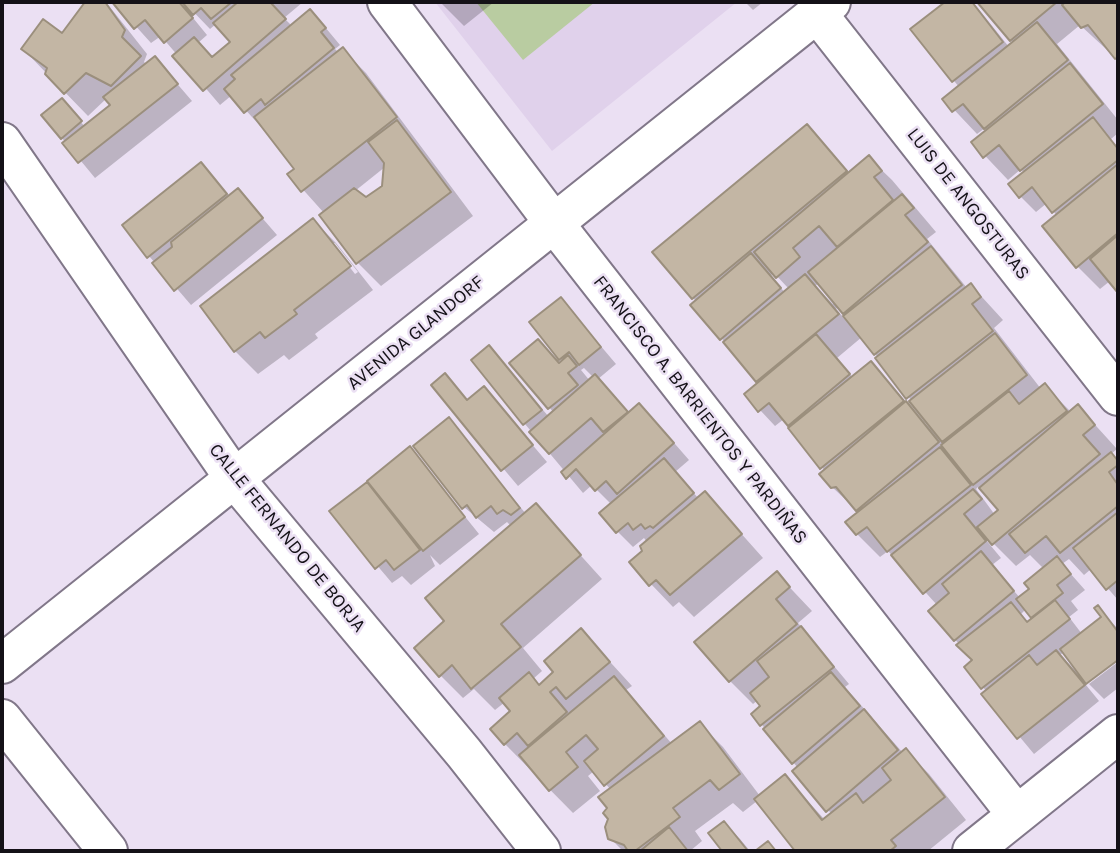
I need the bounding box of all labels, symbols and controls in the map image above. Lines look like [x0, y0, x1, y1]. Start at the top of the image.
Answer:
street label: LUIS DE ANGOSTURAS [902, 124, 1034, 284]
street label: AVENIDA GLANDORF [343, 271, 489, 395]
street label: FRANCISCO A. BARRIENTOS Y PARDIÑAS [588, 271, 812, 549]
street label: CALLE FERNANDO DE BORJA [204, 439, 370, 637]

